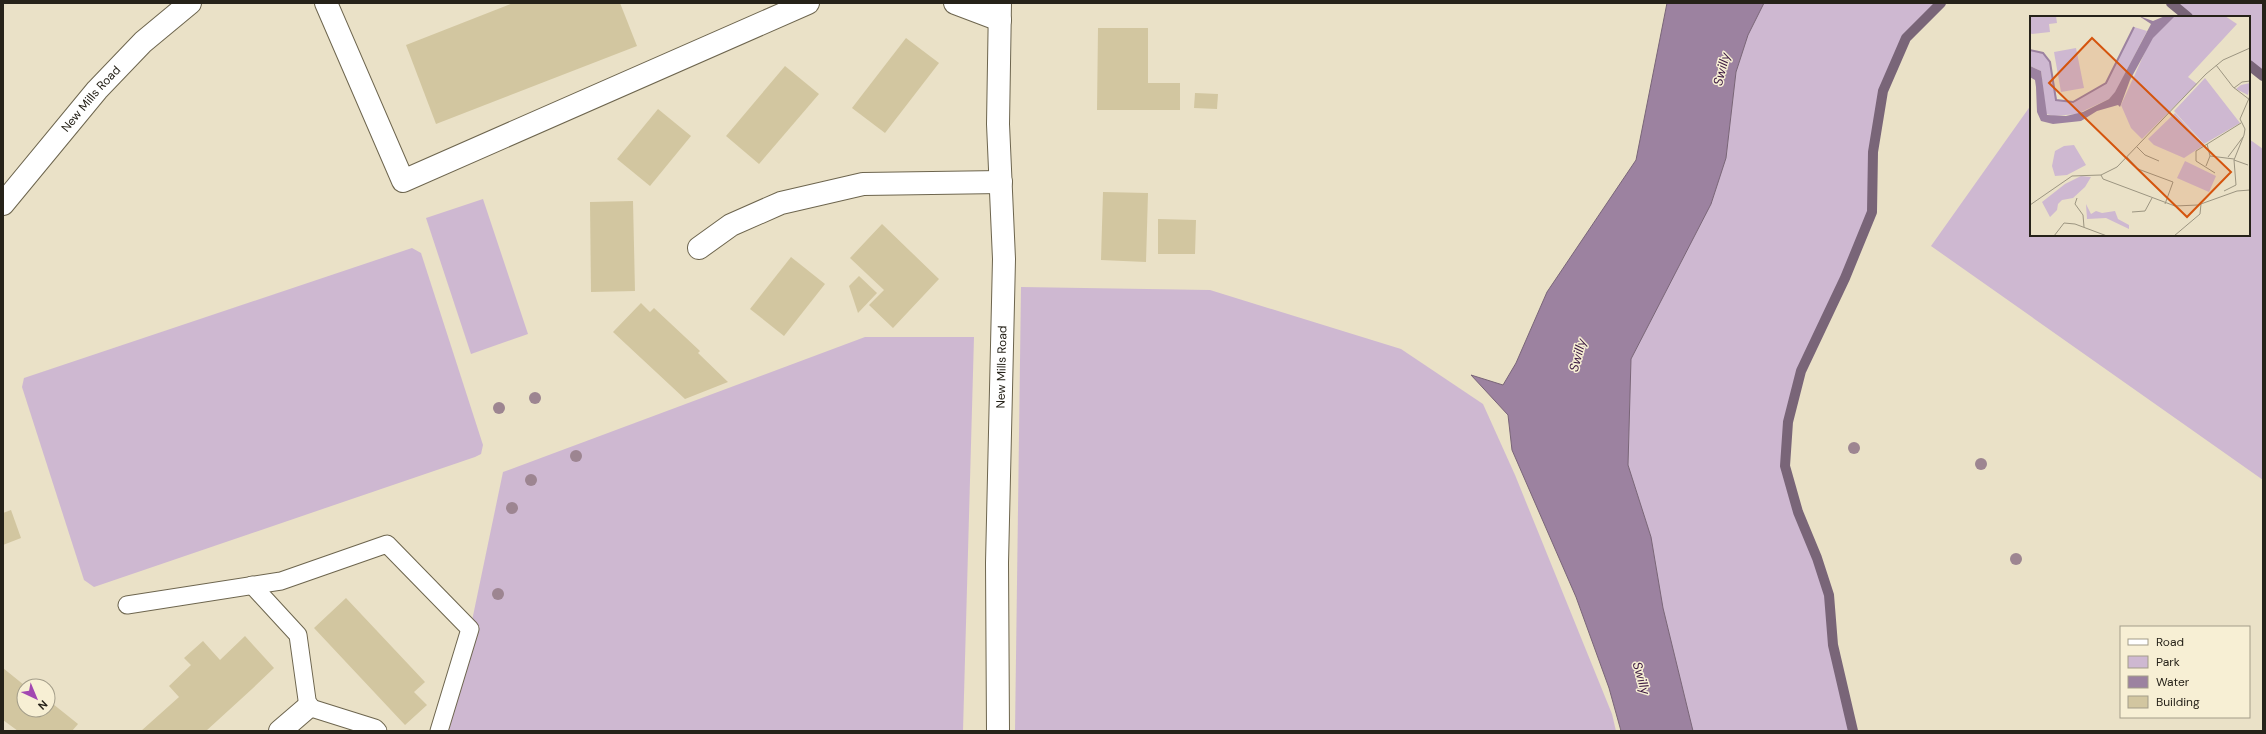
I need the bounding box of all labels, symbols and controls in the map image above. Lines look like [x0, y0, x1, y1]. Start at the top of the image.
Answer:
inset map [2030, 16, 2250, 236]
water label: Swilly [1709, 50, 1734, 88]
street label: New Mills Road [58, 62, 124, 135]
street label: New Mills Road [993, 325, 1010, 409]
water label: Swilly [1565, 336, 1590, 374]
legend [2120, 626, 2250, 718]
text: Road [2156, 634, 2184, 650]
text: Park [2156, 654, 2180, 670]
water label: Swilly [1629, 660, 1655, 697]
text: Water [2156, 674, 2190, 690]
north arrow [16, 678, 56, 718]
text: Building [2156, 694, 2200, 710]
text: N [35, 697, 51, 713]

